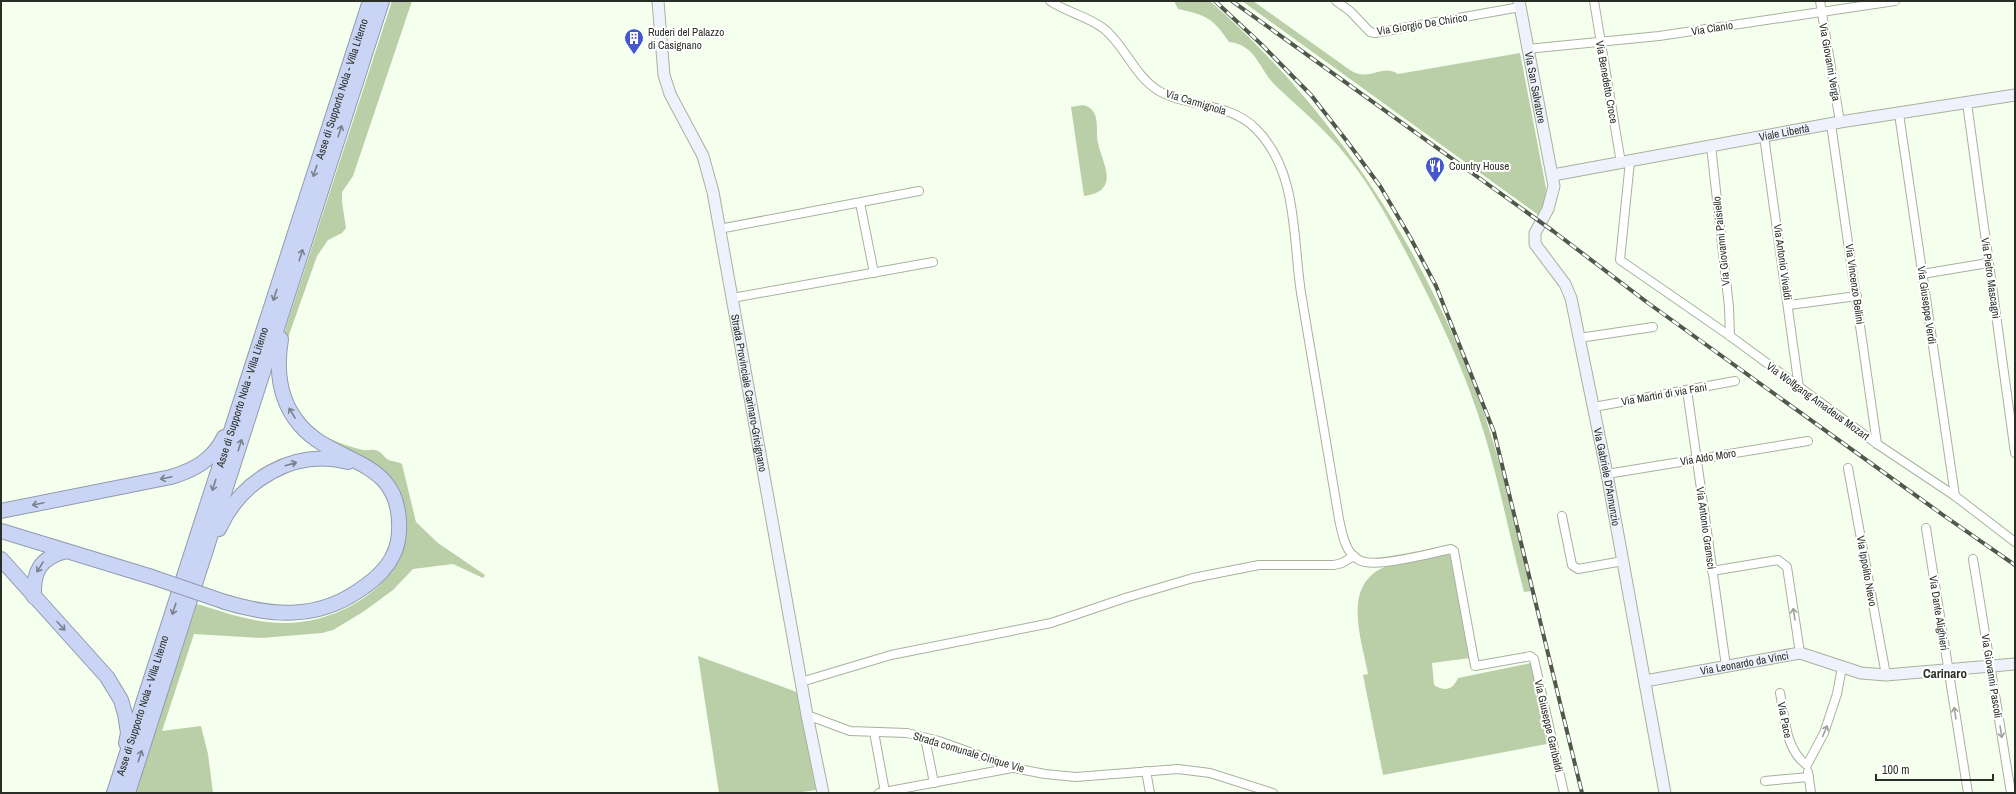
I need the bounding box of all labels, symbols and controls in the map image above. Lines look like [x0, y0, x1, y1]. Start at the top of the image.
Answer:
street label: Via Giorgio De Chirico [1376, 10, 1468, 38]
street label: Asse di Supporto Nola - Villa Literno [312, 17, 371, 162]
street label: Via Clanio [1690, 18, 1734, 38]
street label: Via Giovanni Verga [1816, 22, 1844, 102]
place label: Ruderi del Palazzo di Casignano [648, 25, 724, 52]
building icon: Ruderi del Palazzo di Casignano [623, 27, 645, 55]
street label: Via Benedetto Croce [1593, 40, 1621, 124]
street label: Via San Salvatore [1522, 50, 1549, 125]
street label: Via Carmignola [1164, 86, 1228, 118]
street label: Viale Libertà [1758, 121, 1811, 144]
one-way arrow [337, 126, 345, 138]
restaurant icon: Country House [1424, 155, 1446, 183]
place label: Country House [1449, 159, 1509, 173]
one-way arrow [311, 165, 318, 178]
street label: Via Giovanni Paisiello [1709, 196, 1733, 286]
street label: Via Antonio Vivaldi [1771, 223, 1795, 301]
street label: Via Pietro Mascagni [1978, 237, 2004, 319]
street label: Via Vincenzo Bellini [1842, 243, 1868, 325]
one-way arrow [298, 249, 305, 262]
street label: Via Giuseppe Verdi [1915, 265, 1939, 345]
one-way arrow [271, 288, 278, 301]
street label: Strada Provinciale Carinaro-Gricignano [728, 313, 770, 473]
street label: Asse di Supporto Nola - Villa Literno [212, 325, 271, 470]
street label: Via Wolfgang Amadeus Mozart [1764, 359, 1873, 443]
street label: Via Martiri di via Fani [1620, 380, 1708, 408]
one-way arrow [288, 407, 296, 419]
street label: Via Gabriele D'Annunzio [1591, 427, 1623, 527]
one-way arrow [236, 440, 244, 452]
street label: Via Aldo Moro [1679, 446, 1737, 468]
one-way arrow [285, 460, 298, 467]
one-way arrow [159, 474, 172, 482]
one-way arrow [210, 479, 217, 492]
street label: Via Antonio Gramsci [1693, 486, 1719, 570]
one-way arrow [32, 501, 45, 509]
street label: Via Ippolito Nievo [1854, 535, 1880, 607]
one-way arrow [36, 561, 44, 573]
street label: Via Dante Alighieri [1926, 575, 1952, 651]
one-way arrow [170, 602, 177, 615]
one-way arrow [1790, 608, 1798, 621]
one-way arrow [56, 621, 65, 632]
street label: Via Giovanni Pascoli [1978, 633, 2006, 719]
street label: Asse di Supporto Nola - Villa Literno [113, 634, 172, 778]
street label: Via Leonardo da Vinci [1699, 648, 1790, 678]
district label: Carinaro [1923, 665, 1967, 682]
street label: Via Giuseppe Garibaldi [1532, 678, 1566, 774]
street label: Via Pace [1775, 701, 1795, 739]
one-way arrow [1951, 707, 1959, 720]
one-way arrow [1821, 725, 1829, 737]
one-way arrow [1997, 725, 2005, 738]
street label: Strada comunale Cinque Vie [912, 728, 1026, 776]
one-way arrow [137, 750, 144, 763]
scale bar [1876, 756, 1993, 782]
text: 100 m [1882, 762, 1909, 778]

